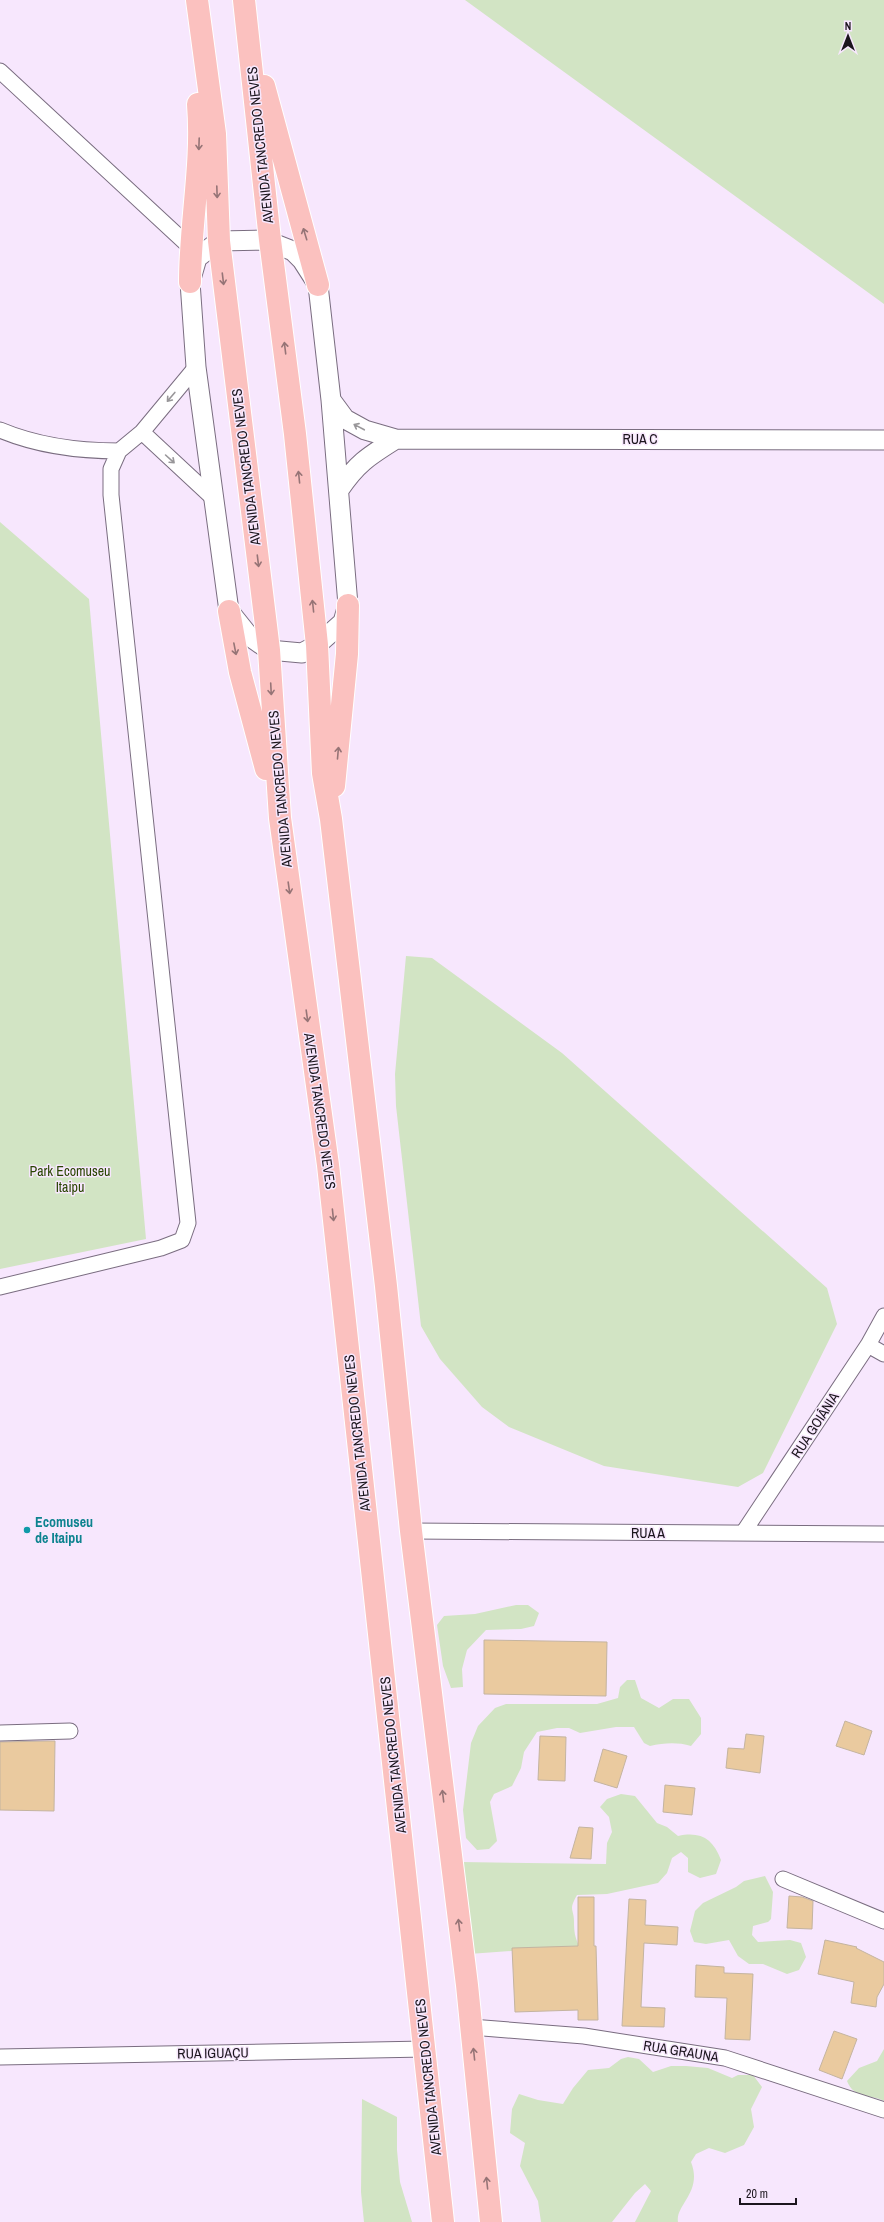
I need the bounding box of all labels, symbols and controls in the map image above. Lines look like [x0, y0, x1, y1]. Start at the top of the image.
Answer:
north arrow [828, 16, 868, 56]
text: N [845, 19, 851, 33]
street label: AVENIDA TANCREDO NEVES [243, 65, 277, 225]
one-way arrow [195, 137, 203, 150]
one-way arrow [213, 185, 221, 198]
one-way arrow [301, 228, 308, 241]
one-way arrow [220, 273, 227, 286]
one-way arrow [281, 342, 288, 355]
street label: AVENIDA TANCREDO NEVES [227, 387, 265, 547]
one-way arrow [166, 392, 175, 403]
one-way arrow [353, 422, 365, 430]
street label: RUA C [622, 430, 658, 448]
one-way arrow [165, 454, 175, 463]
one-way arrow [296, 471, 303, 484]
one-way arrow [254, 554, 262, 567]
one-way arrow [309, 600, 316, 613]
one-way arrow [232, 642, 240, 655]
one-way arrow [267, 682, 274, 695]
street label: AVENIDA TANCREDO NEVES [264, 709, 296, 869]
one-way arrow [334, 747, 341, 760]
one-way arrow [285, 881, 293, 894]
one-way arrow [303, 1009, 311, 1022]
street label: AVENIDA TANCREDO NEVES [300, 1031, 340, 1191]
park label: Park Ecomuseu Itaipu [29, 1162, 111, 1196]
one-way arrow [329, 1208, 337, 1221]
street label: AVENIDA TANCREDO NEVES [340, 1353, 374, 1513]
street label: RUA GOIÂNIA [787, 1389, 843, 1461]
place label: Ecomuseu de Itaipu [35, 1513, 93, 1547]
street label: RUA A [631, 1524, 665, 1542]
marker: Ecomuseu de Itaipu [22, 1525, 32, 1535]
street label: AVENIDA TANCREDO NEVES [376, 1675, 410, 1835]
one-way arrow [439, 1790, 447, 1803]
one-way arrow [455, 1919, 463, 1932]
street label: AVENIDA TANCREDO NEVES [411, 1997, 445, 2157]
street label: RUA GRAUNA [642, 2036, 720, 2066]
street label: RUA IGUAÇU [177, 2043, 249, 2063]
one-way arrow [470, 2048, 478, 2061]
one-way arrow [483, 2177, 490, 2190]
scale bar [740, 2180, 796, 2206]
text: 20 m [746, 2186, 768, 2202]

